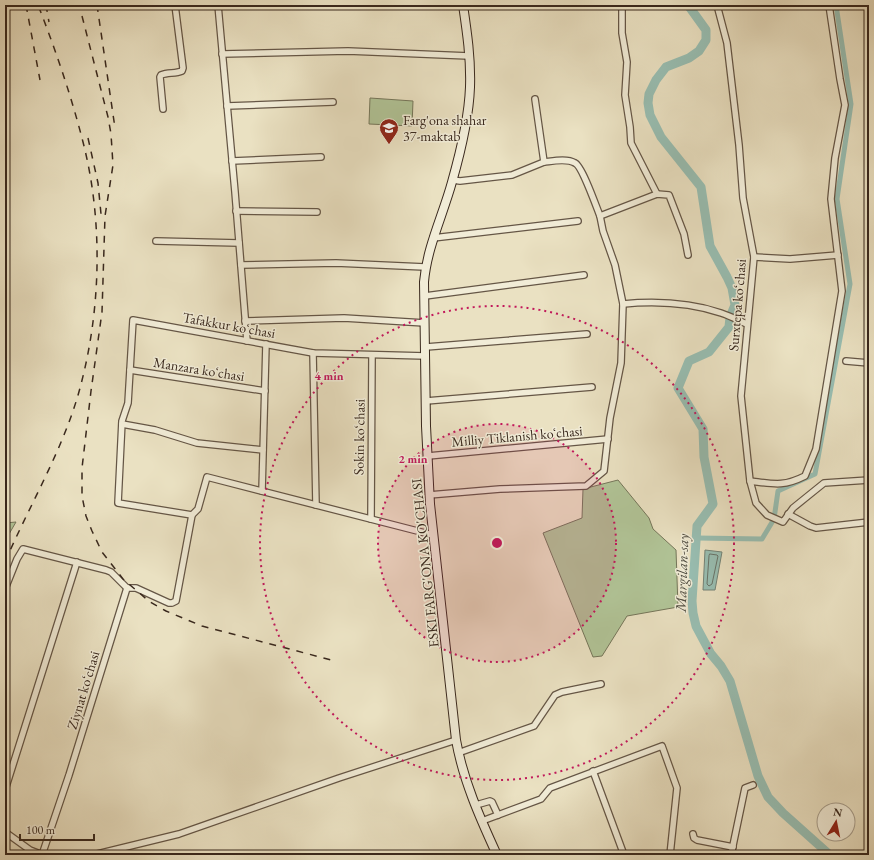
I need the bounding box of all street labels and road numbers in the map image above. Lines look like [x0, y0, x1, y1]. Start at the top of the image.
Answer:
street label: Surxtepa koʻchasi [724, 258, 750, 352]
street label: Tafakkur koʻchasi [181, 308, 277, 342]
street label: Manzara koʻchasi [152, 353, 246, 385]
street label: Sokin koʻchasi [349, 398, 369, 475]
street label: Milliy Tiklanish koʻchasi [451, 421, 584, 451]
street label: ESKI FARG'ONA KO'CHASI [407, 477, 443, 648]
street label: Ziynat koʻchasi [63, 648, 104, 731]

